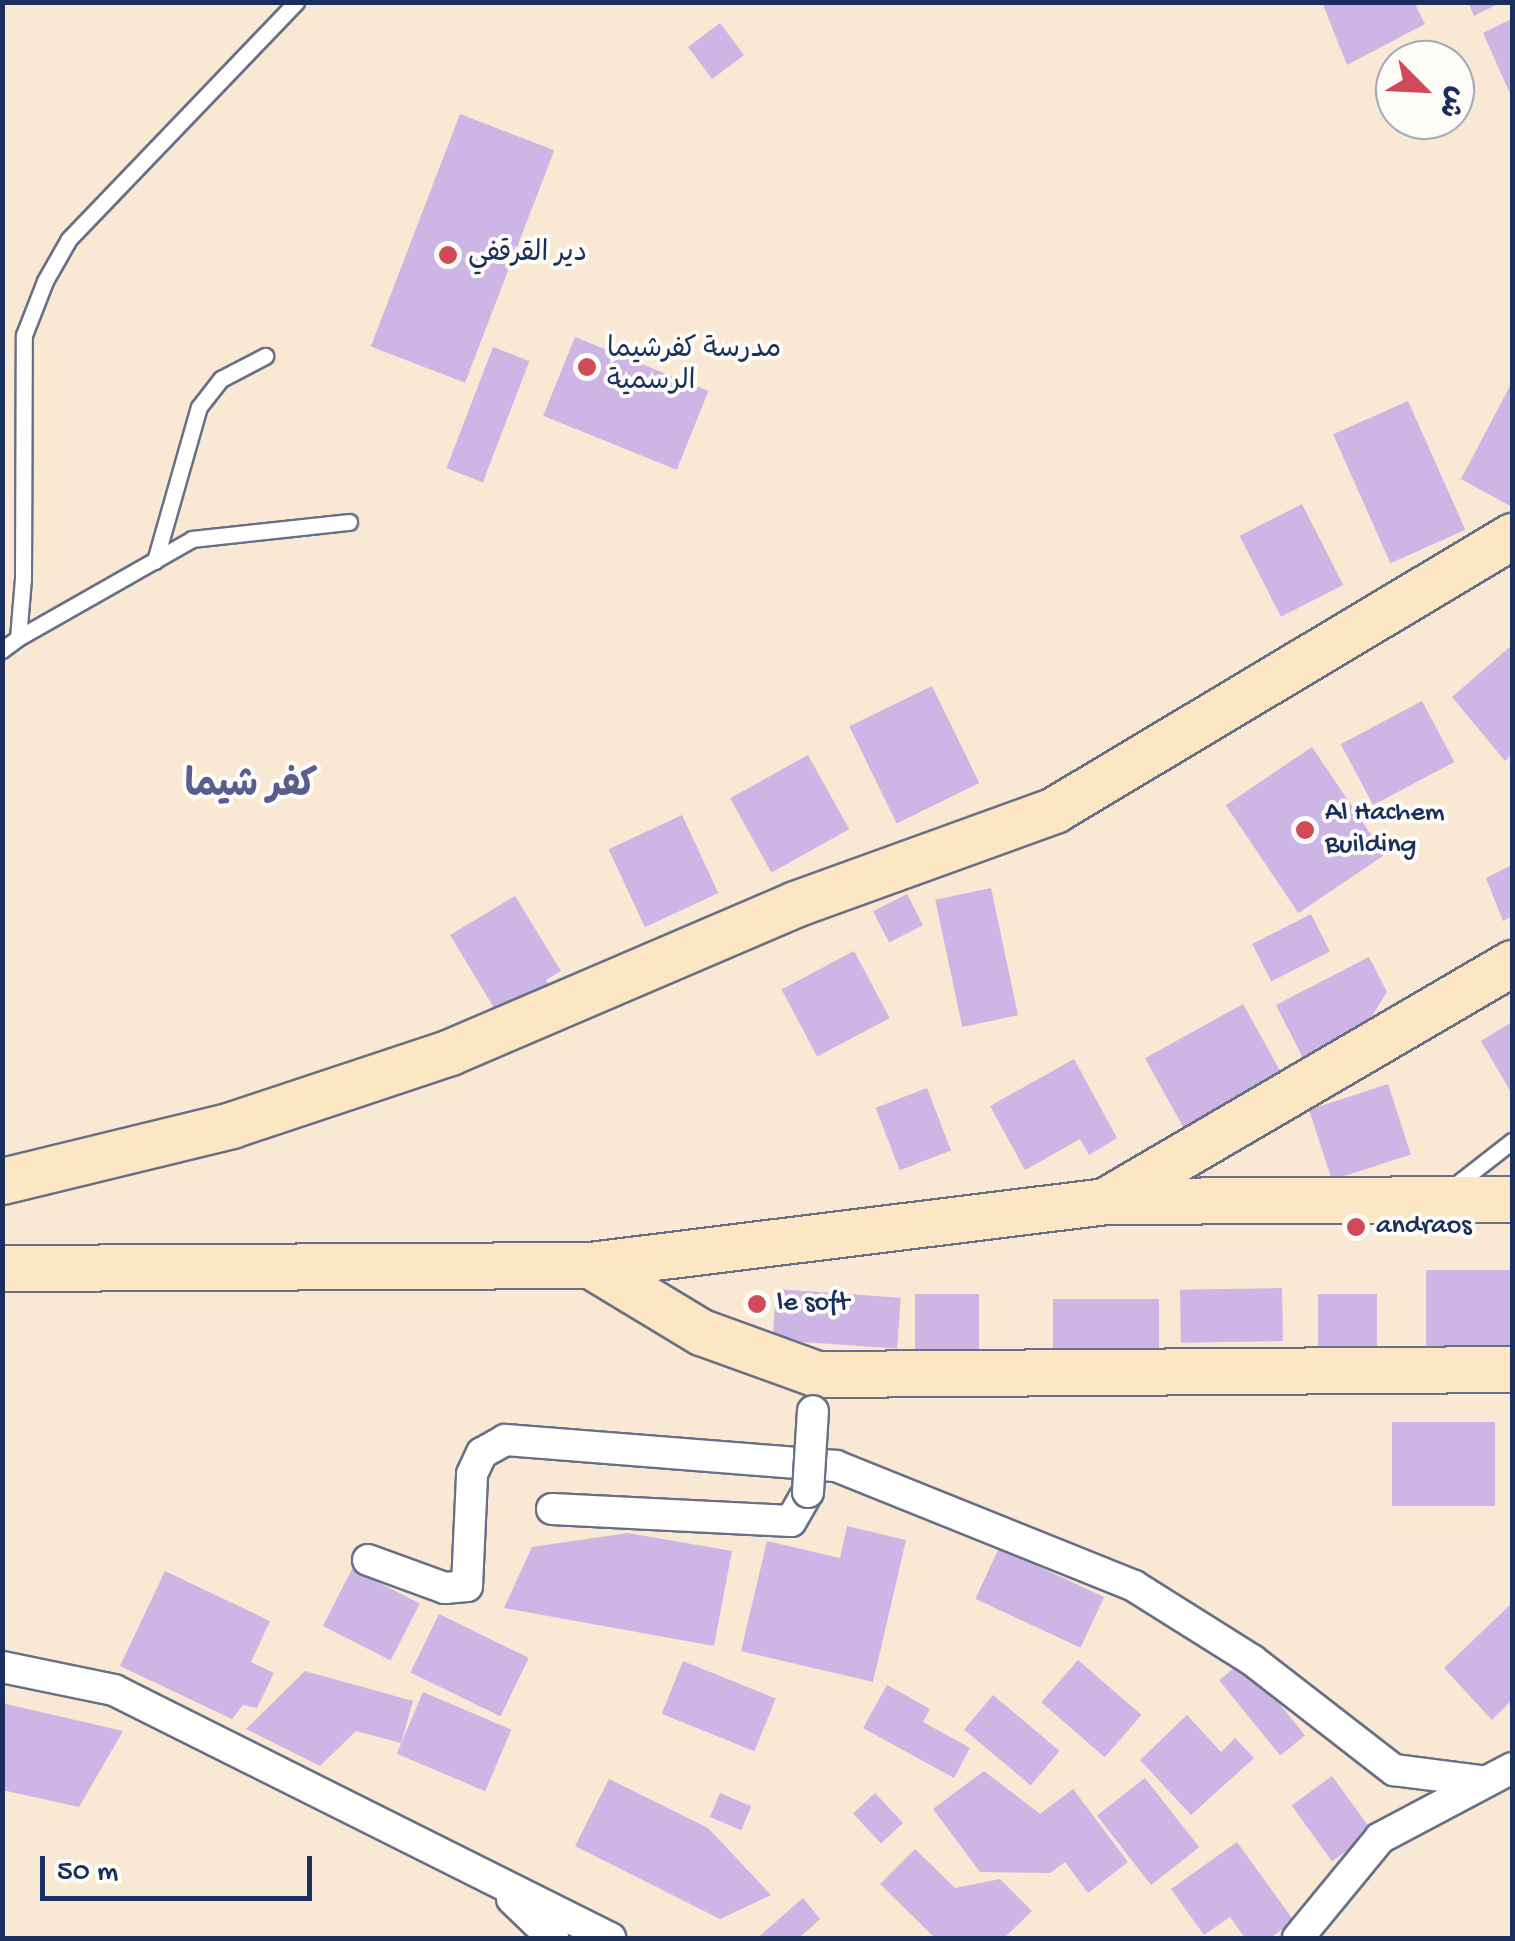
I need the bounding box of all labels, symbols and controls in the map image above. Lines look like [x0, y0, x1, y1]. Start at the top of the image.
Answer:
north arrow [1375, 40, 1475, 140]
text: ش [1430, 81, 1472, 122]
place label: دير القرقفي [468, 238, 587, 272]
marker: دير القرقفي [437, 244, 459, 266]
place label: مدرسة كفرشيما الرسمية [607, 334, 781, 400]
marker: مدرسة كفرشيما الرسمية [576, 356, 598, 378]
district label: كفر شيما [185, 766, 317, 812]
place label: Al Hachem Building [1325, 797, 1445, 863]
marker: Al Hachem Building [1294, 819, 1316, 841]
place label: andraos [1376, 1210, 1472, 1244]
marker: andraos [1345, 1216, 1367, 1238]
place label: le soft [777, 1287, 849, 1321]
marker: le soft [746, 1293, 768, 1315]
scale bar [45, 1836, 318, 1898]
text: 50 m [57, 1856, 118, 1891]

